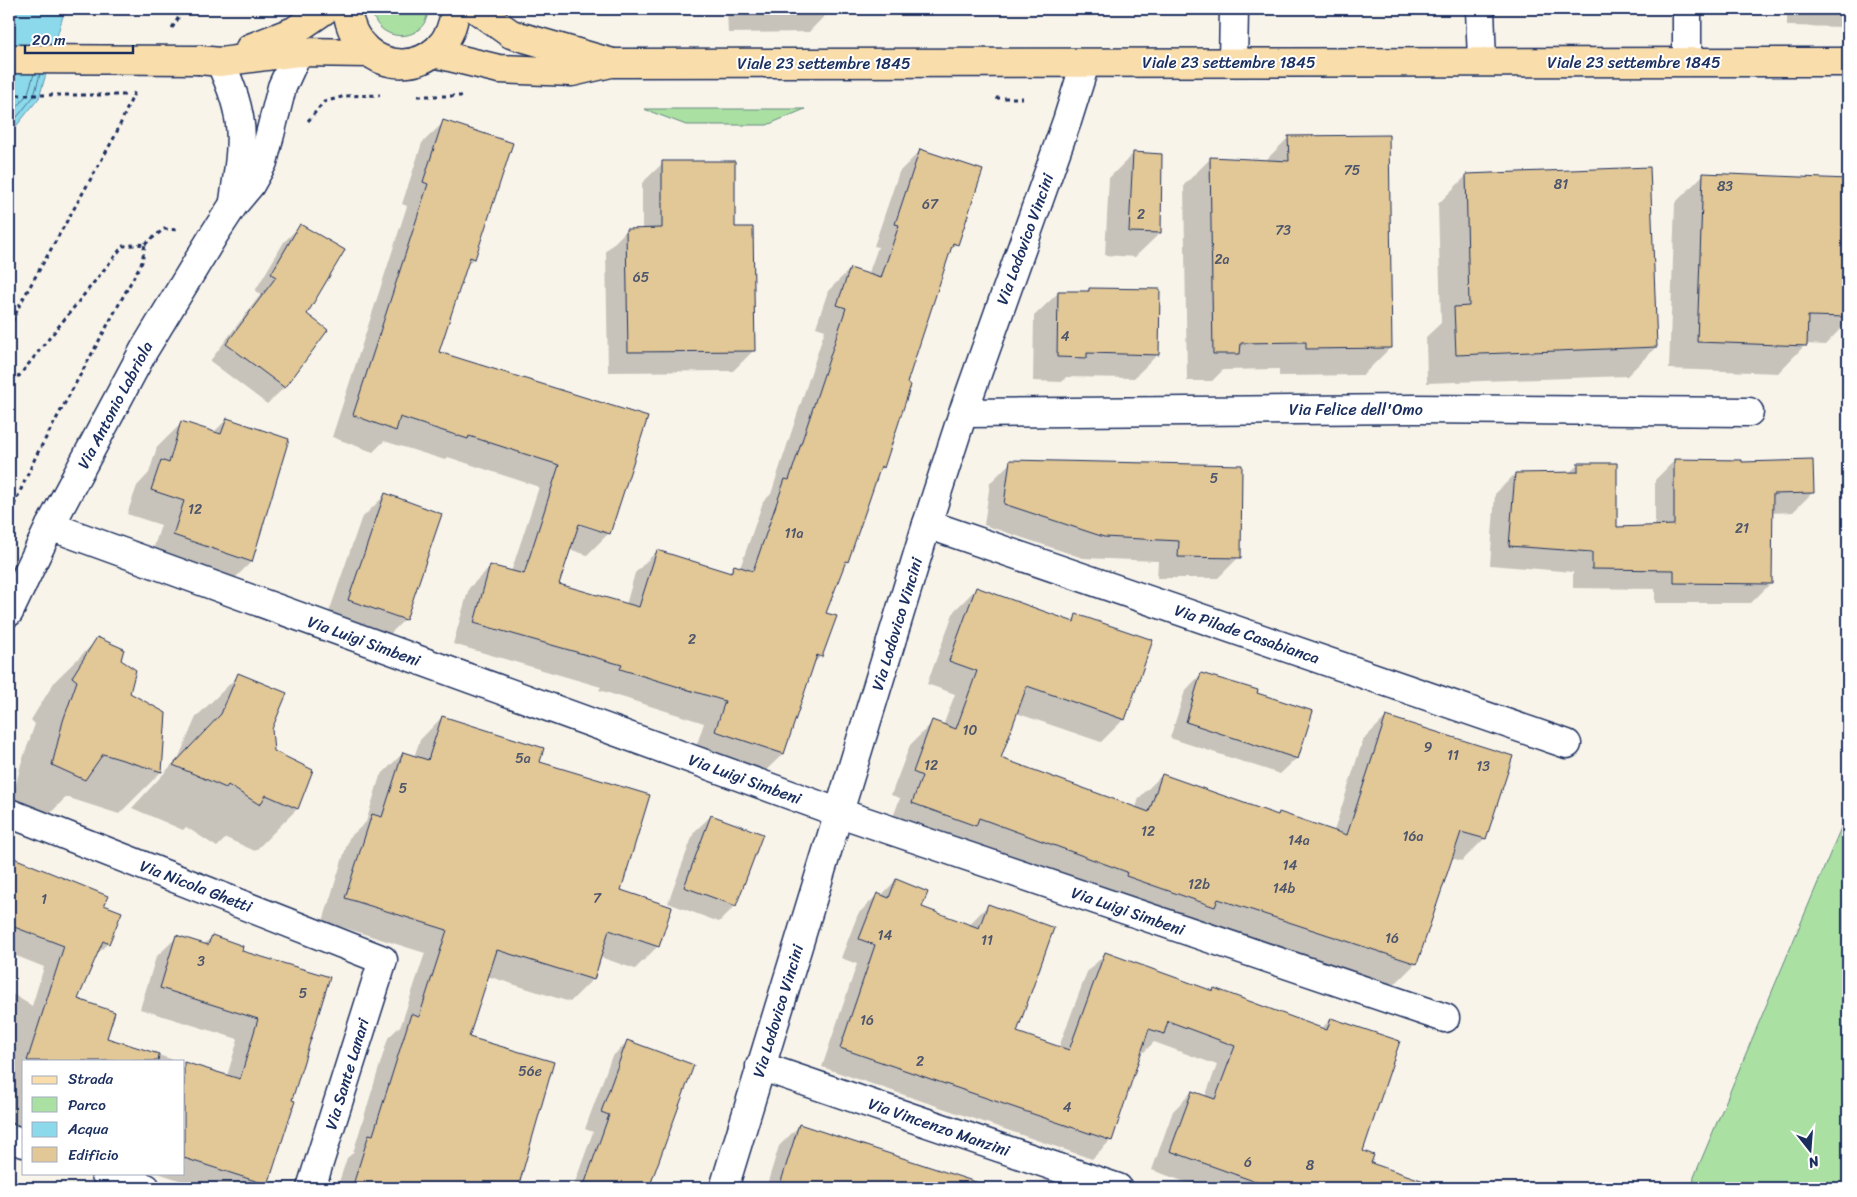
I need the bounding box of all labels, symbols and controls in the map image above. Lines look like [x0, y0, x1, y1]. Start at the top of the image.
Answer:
scale bar [25, 22, 132, 54]
text: 20 m [32, 27, 66, 53]
street label: Viale 23 settembre 1845 [1142, 48, 1316, 77]
street label: Viale 23 settembre 1845 [1547, 48, 1721, 77]
street label: Viale 23 settembre 1845 [737, 49, 911, 78]
house number: 75 [1344, 158, 1361, 183]
street label: Via Lodovico Vincini [988, 169, 1062, 309]
house number: 81 [1554, 172, 1568, 197]
house number: 83 [1717, 174, 1733, 199]
house number: 67 [922, 192, 939, 217]
house number: 2 [1137, 202, 1145, 227]
house number: 73 [1275, 218, 1291, 243]
house number: 2a [1214, 247, 1230, 272]
house number: 65 [633, 265, 650, 290]
house number: 4 [1061, 324, 1070, 349]
street label: Via Antonio Labriola [69, 336, 161, 474]
street label: Via Felice dell'Omo [1289, 395, 1423, 424]
house number: 5 [1210, 466, 1219, 491]
house number: 12 [188, 497, 202, 522]
house number: 21 [1735, 516, 1749, 541]
house number: 11a [784, 521, 804, 546]
street label: Via Lodovico Vincini [863, 553, 931, 694]
street label: Via Pilade Casabianca [1171, 596, 1323, 672]
street label: Via Luigi Simbeni [303, 607, 425, 675]
house number: 2 [688, 627, 696, 652]
house number: 10 [963, 718, 978, 743]
house number: 9 [1424, 735, 1433, 760]
house number: 11 [1447, 743, 1459, 768]
street label: Via Luigi Simbeni [684, 745, 806, 813]
house number: 5a [515, 746, 531, 771]
house number: 12 [924, 753, 938, 778]
house number: 13 [1476, 754, 1490, 779]
house number: 5 [399, 776, 408, 801]
house number: 12 [1141, 819, 1155, 844]
house number: 16a [1403, 824, 1424, 849]
house number: 14a [1288, 828, 1310, 853]
street label: Via Nicola Ghetti [136, 851, 257, 921]
house number: 14 [1283, 853, 1298, 878]
house number: 12b [1188, 872, 1210, 897]
house number: 14b [1273, 876, 1296, 901]
street label: Via Luigi Simbeni [1067, 878, 1189, 944]
house number: 7 [593, 886, 602, 911]
house number: 1 [41, 887, 47, 912]
house number: 14 [878, 923, 893, 948]
house number: 16 [1385, 926, 1399, 951]
house number: 11 [981, 928, 993, 953]
street label: Via Lodovico Vincini [744, 940, 812, 1081]
house number: 3 [197, 949, 205, 974]
house number: 5 [299, 981, 308, 1006]
house number: 16 [860, 1008, 874, 1033]
street label: Via Sante Lanari [316, 1014, 378, 1133]
house number: 2 [916, 1049, 924, 1074]
house number: 56e [518, 1059, 542, 1084]
legend [22, 1060, 185, 1174]
text: Strada [68, 1066, 114, 1092]
street label: Via Vincenzo Manzini [864, 1089, 1014, 1165]
text: Parco [68, 1092, 106, 1118]
house number: 4 [1063, 1095, 1072, 1120]
text: Acqua [67, 1116, 109, 1142]
north arrow [1784, 1124, 1834, 1174]
text: Edificio [68, 1142, 119, 1168]
text: N [1805, 1148, 1823, 1175]
house number: 6 [1244, 1150, 1252, 1175]
house number: 8 [1306, 1153, 1315, 1178]

